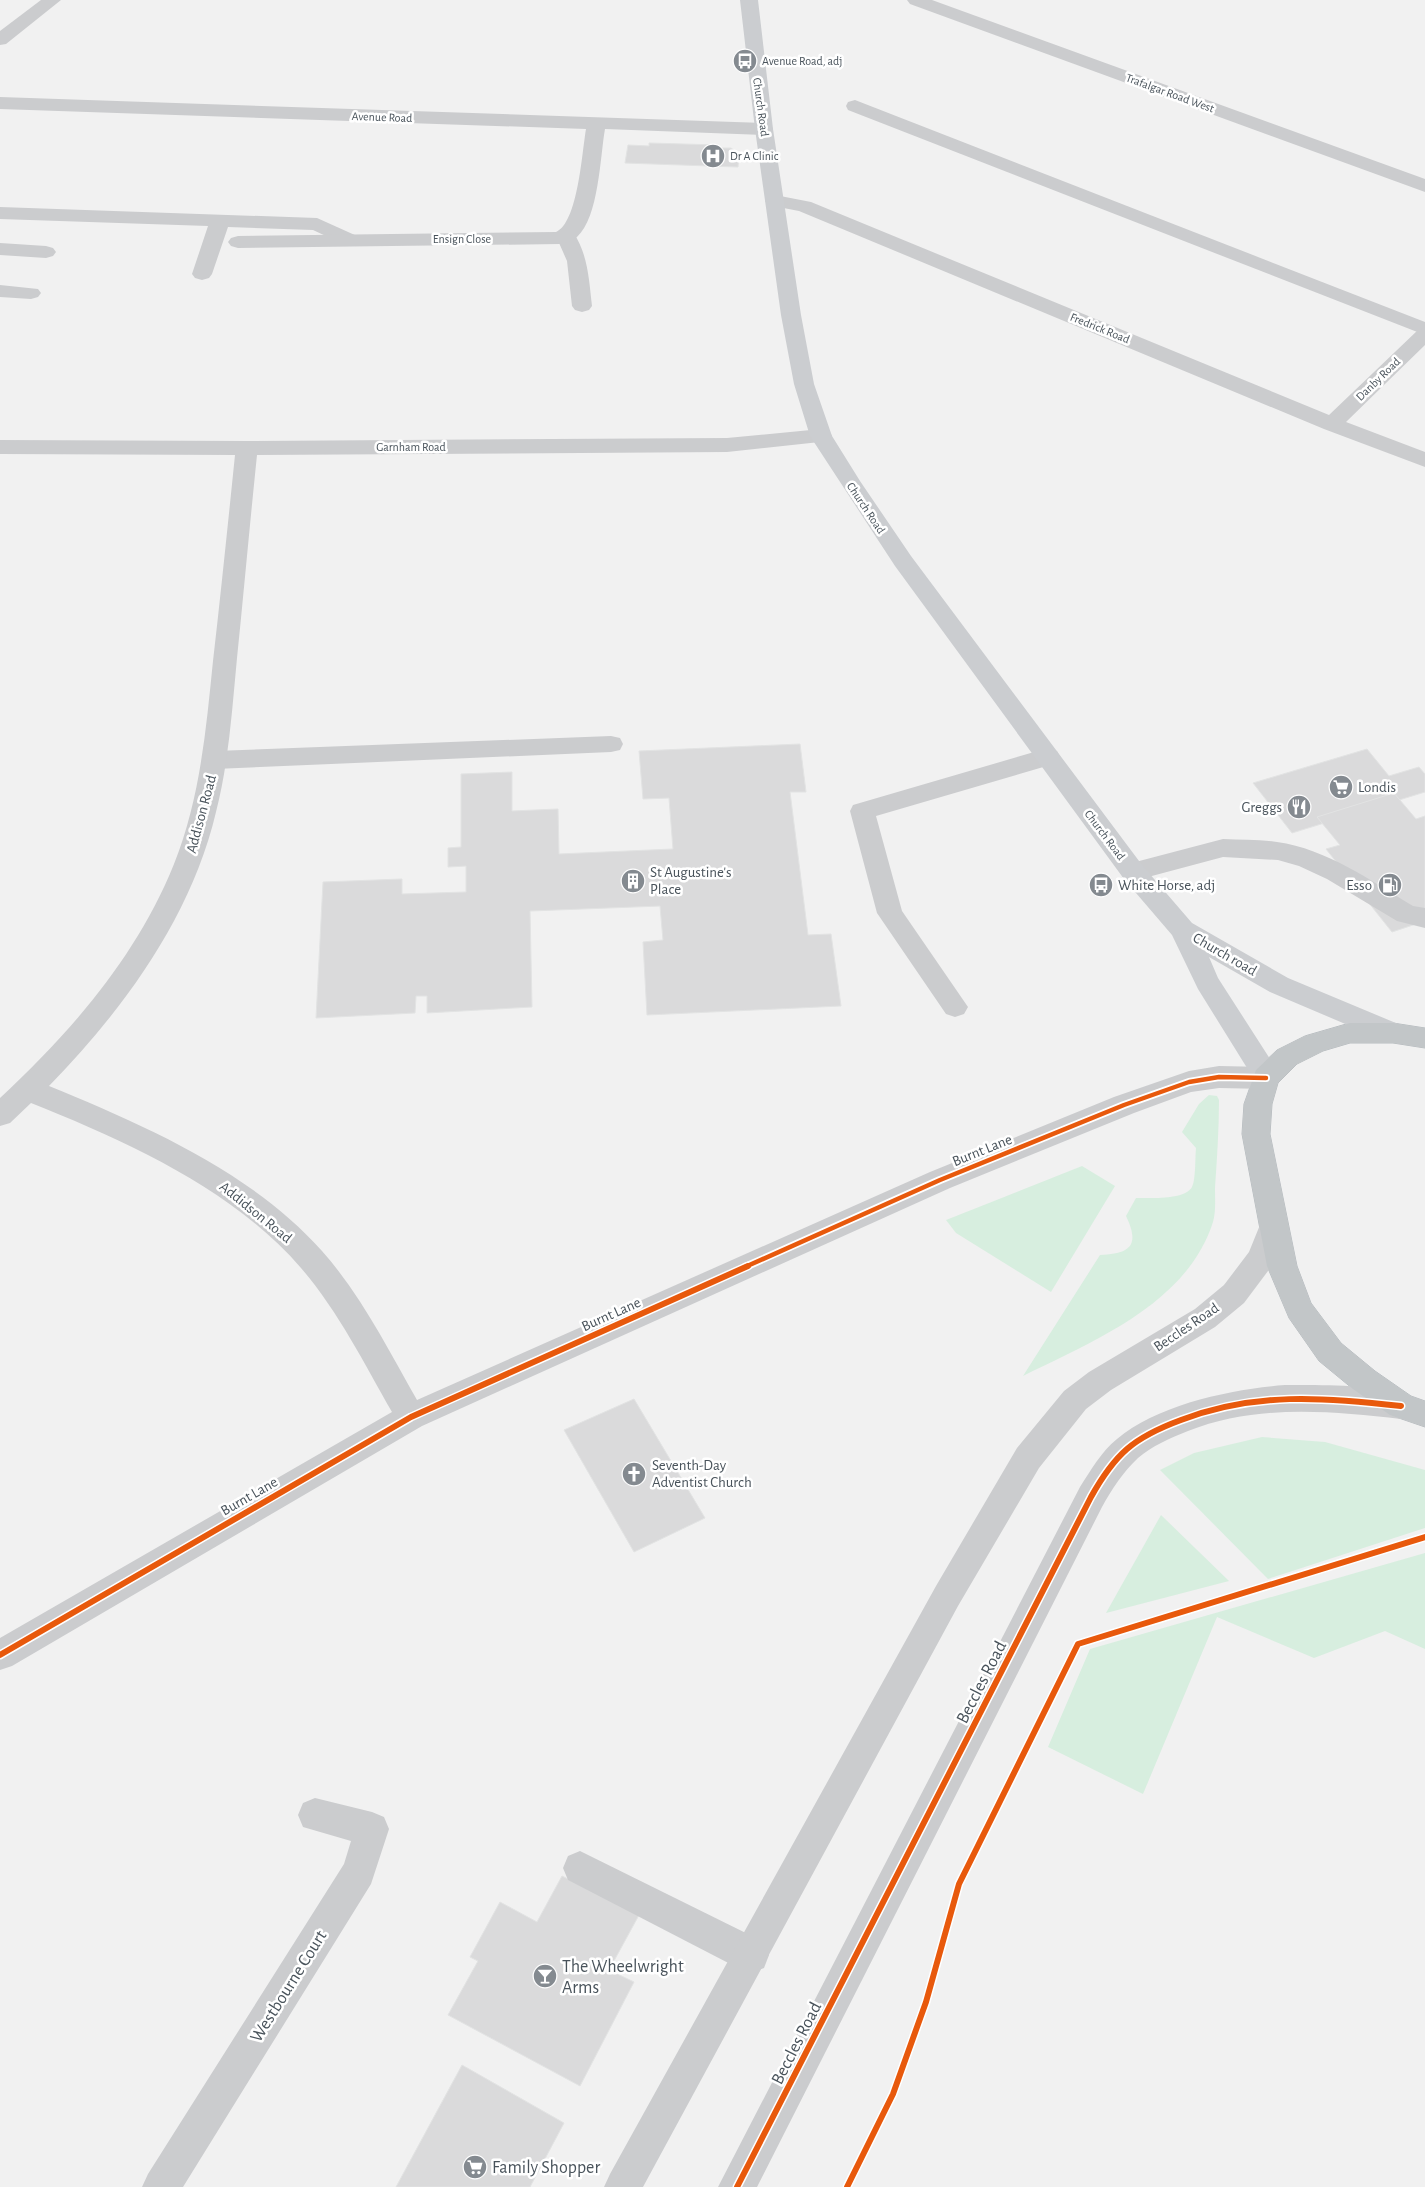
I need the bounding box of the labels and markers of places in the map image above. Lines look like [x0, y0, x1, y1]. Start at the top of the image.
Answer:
bus stop icon: Avenue Road, adj [732, 48, 758, 74]
place label: Avenue Road, adj [762, 55, 843, 68]
hospital icon: Dr A Clinic [700, 143, 726, 169]
place label: Dr A Clinic [730, 150, 779, 162]
supermarket icon: Londis [1328, 774, 1354, 800]
place label: Londis [1358, 780, 1396, 795]
restaurant icon: Greggs [1286, 794, 1312, 820]
place label: Greggs [1242, 800, 1282, 815]
place label: St Augustine's Place [650, 865, 732, 897]
building icon: St Augustine's Place [620, 868, 646, 894]
bus stop icon: White Horse, adj [1088, 872, 1114, 898]
fuel station icon: Esso [1377, 872, 1403, 898]
place label: White Horse, adj [1118, 878, 1215, 893]
place label: Esso [1346, 878, 1372, 893]
place label: Seventh-Day Adventist Church [652, 1458, 752, 1490]
church icon: Seventh-Day Adventist Church [621, 1461, 647, 1487]
place label: The Wheelwright Arms [562, 1958, 684, 1997]
bar icon: The Wheelwright Arms [532, 1963, 558, 1989]
supermarket icon: Family Shopper [462, 2154, 488, 2180]
place label: Family Shopper [492, 2159, 600, 2177]

